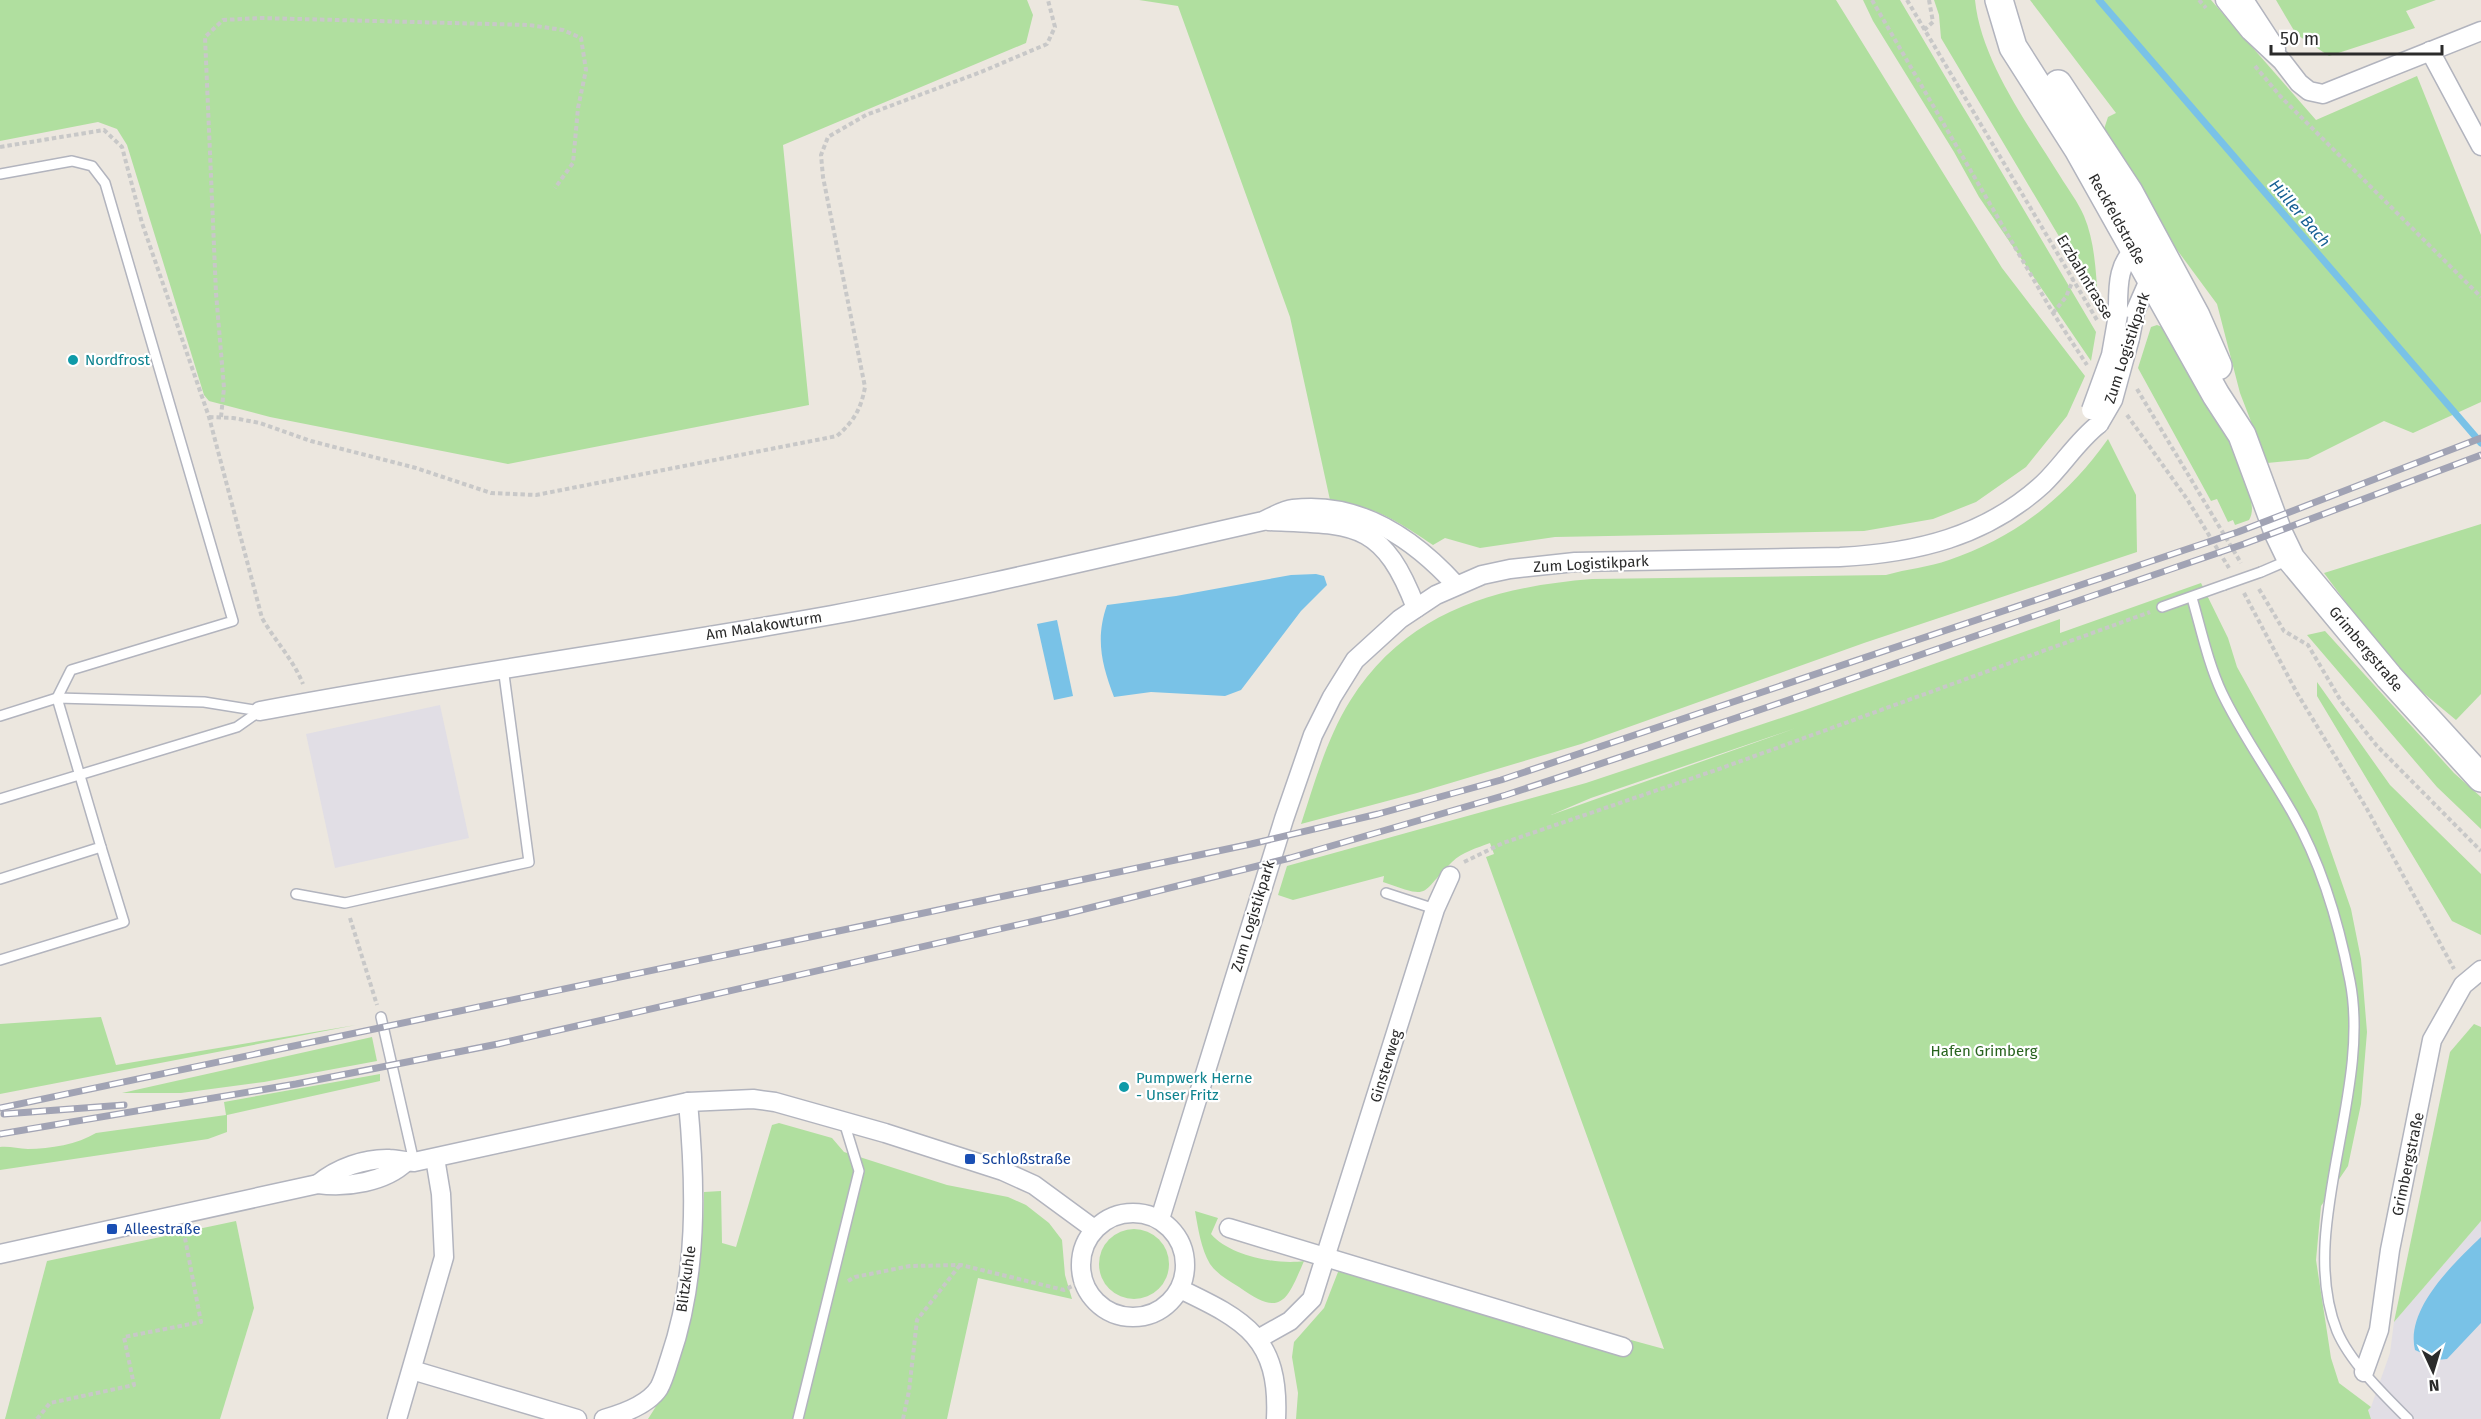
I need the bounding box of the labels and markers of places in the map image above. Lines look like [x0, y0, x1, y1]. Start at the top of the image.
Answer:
place label: Nordfrost [85, 351, 150, 369]
marker: Nordfrost [66, 353, 80, 367]
place label: Pumpwerk Herne - Unser Fritz [1136, 1069, 1252, 1104]
marker: Pumpwerk Herne - Unser Fritz [1117, 1080, 1131, 1094]
place label: Schloßstraße [982, 1150, 1071, 1168]
marker: Schloßstraße [963, 1152, 977, 1166]
place label: Alleestraße [124, 1220, 201, 1238]
marker: Alleestraße [105, 1222, 119, 1236]

